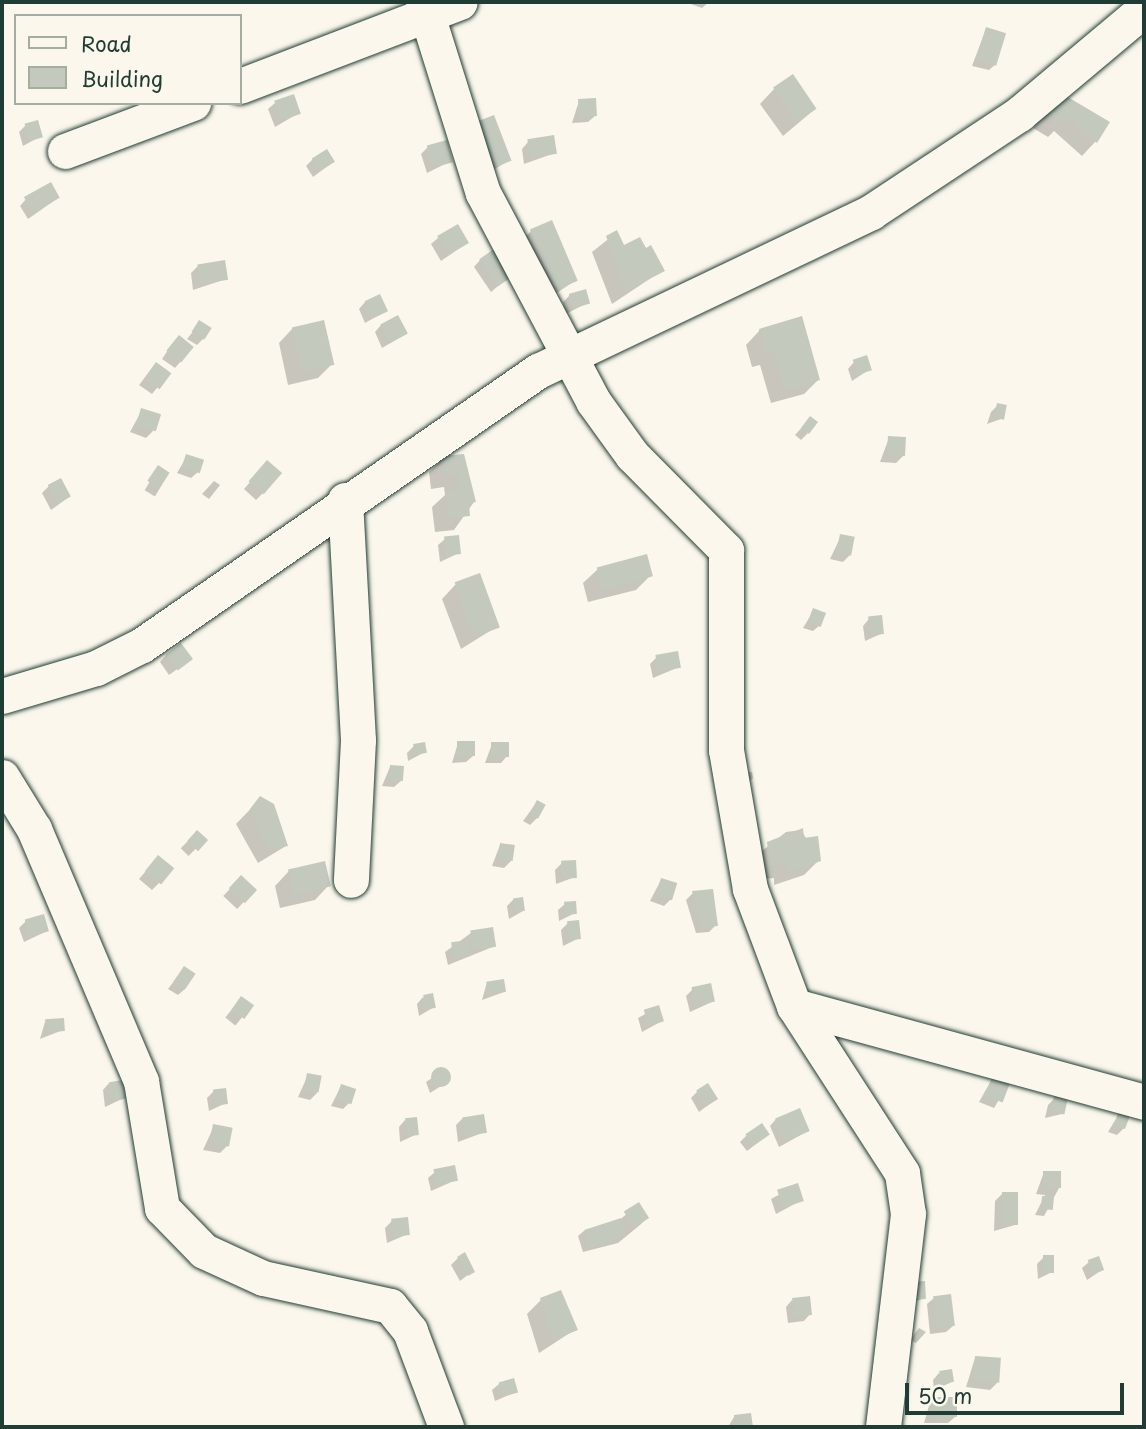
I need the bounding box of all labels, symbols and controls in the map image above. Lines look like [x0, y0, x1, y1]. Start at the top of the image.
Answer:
legend [14, 14, 242, 105]
text: Road [81, 27, 132, 59]
text: Building [81, 62, 163, 94]
scale bar [908, 1370, 1127, 1414]
text: 50 m [918, 1379, 972, 1411]

